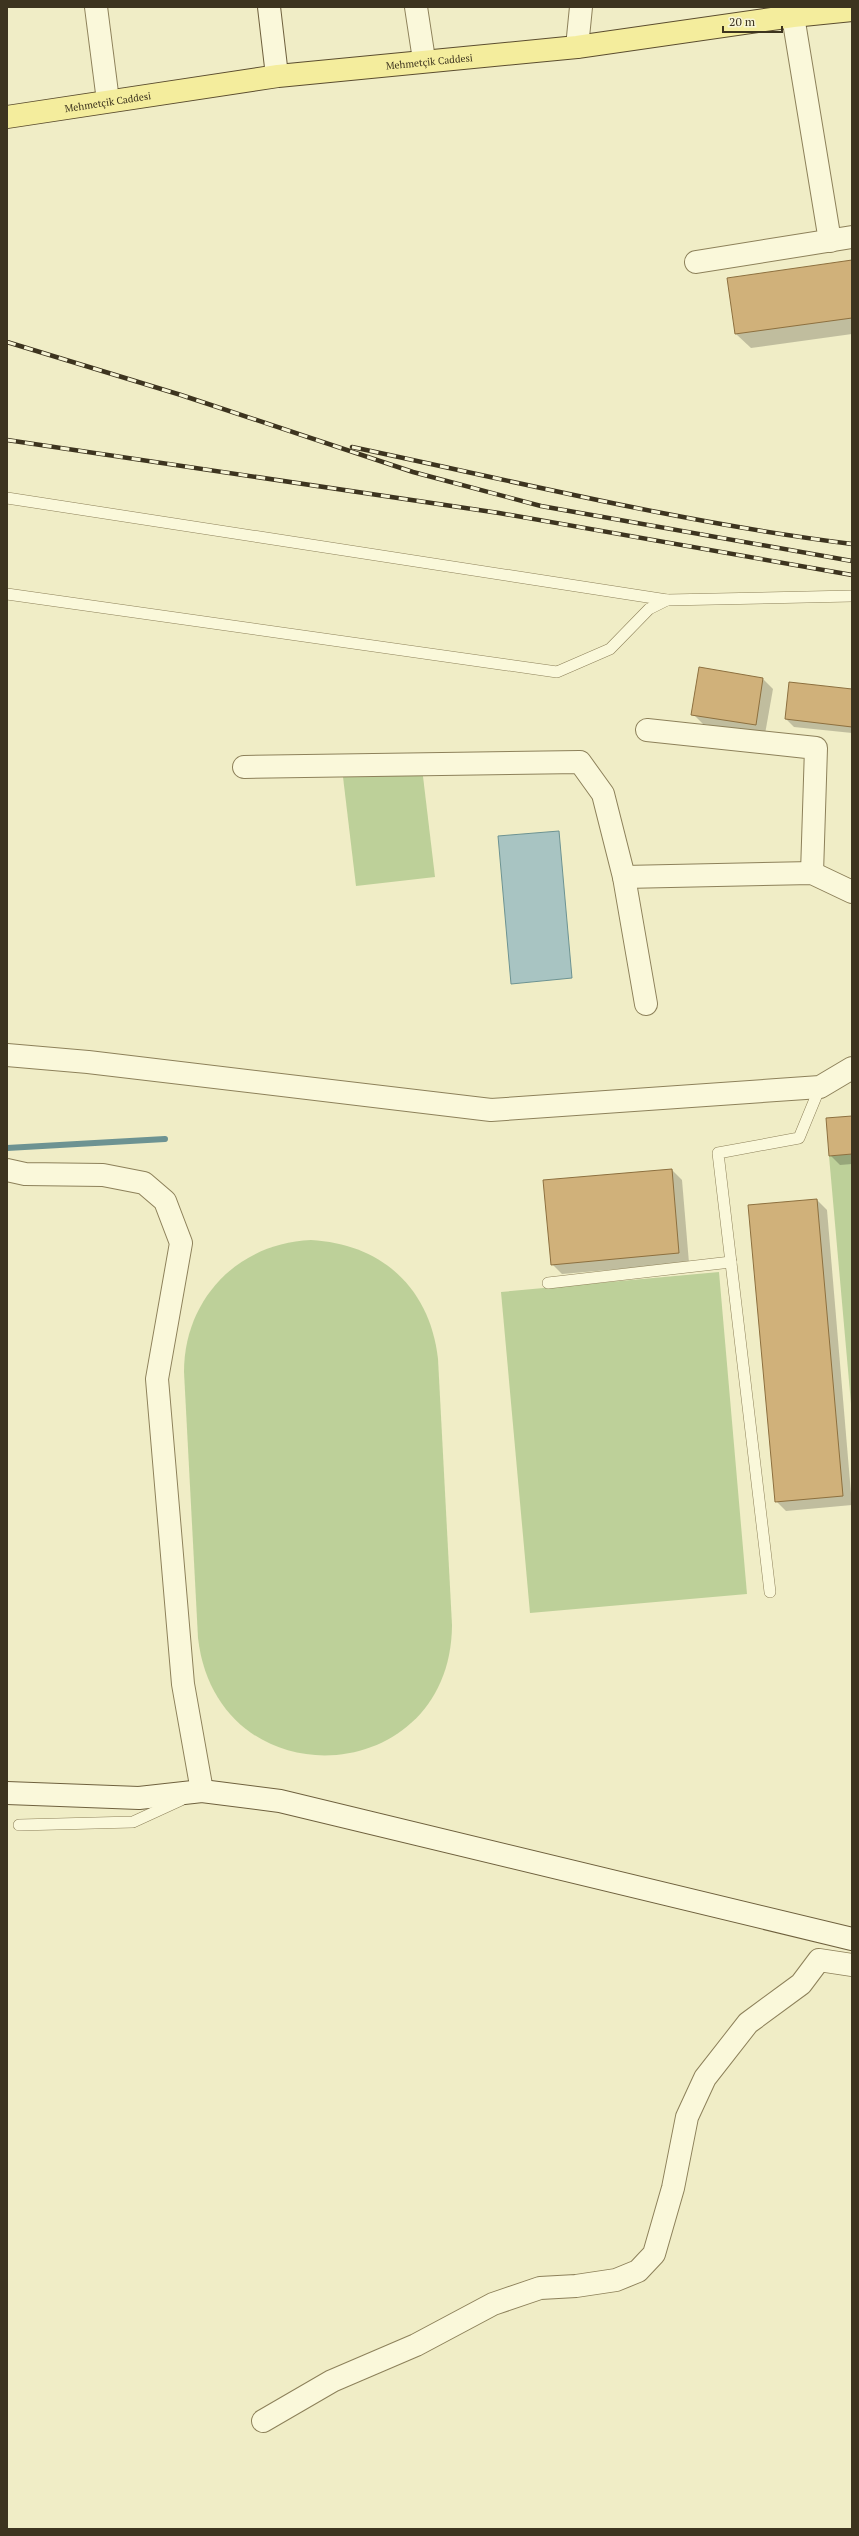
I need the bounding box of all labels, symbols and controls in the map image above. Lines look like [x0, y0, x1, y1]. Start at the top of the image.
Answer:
scale bar [723, 8, 782, 34]
text: 20 m [729, 14, 756, 29]
street label: Mehmetçik Caddesi [385, 51, 473, 73]
street label: Mehmetçik Caddesi [64, 89, 152, 115]

